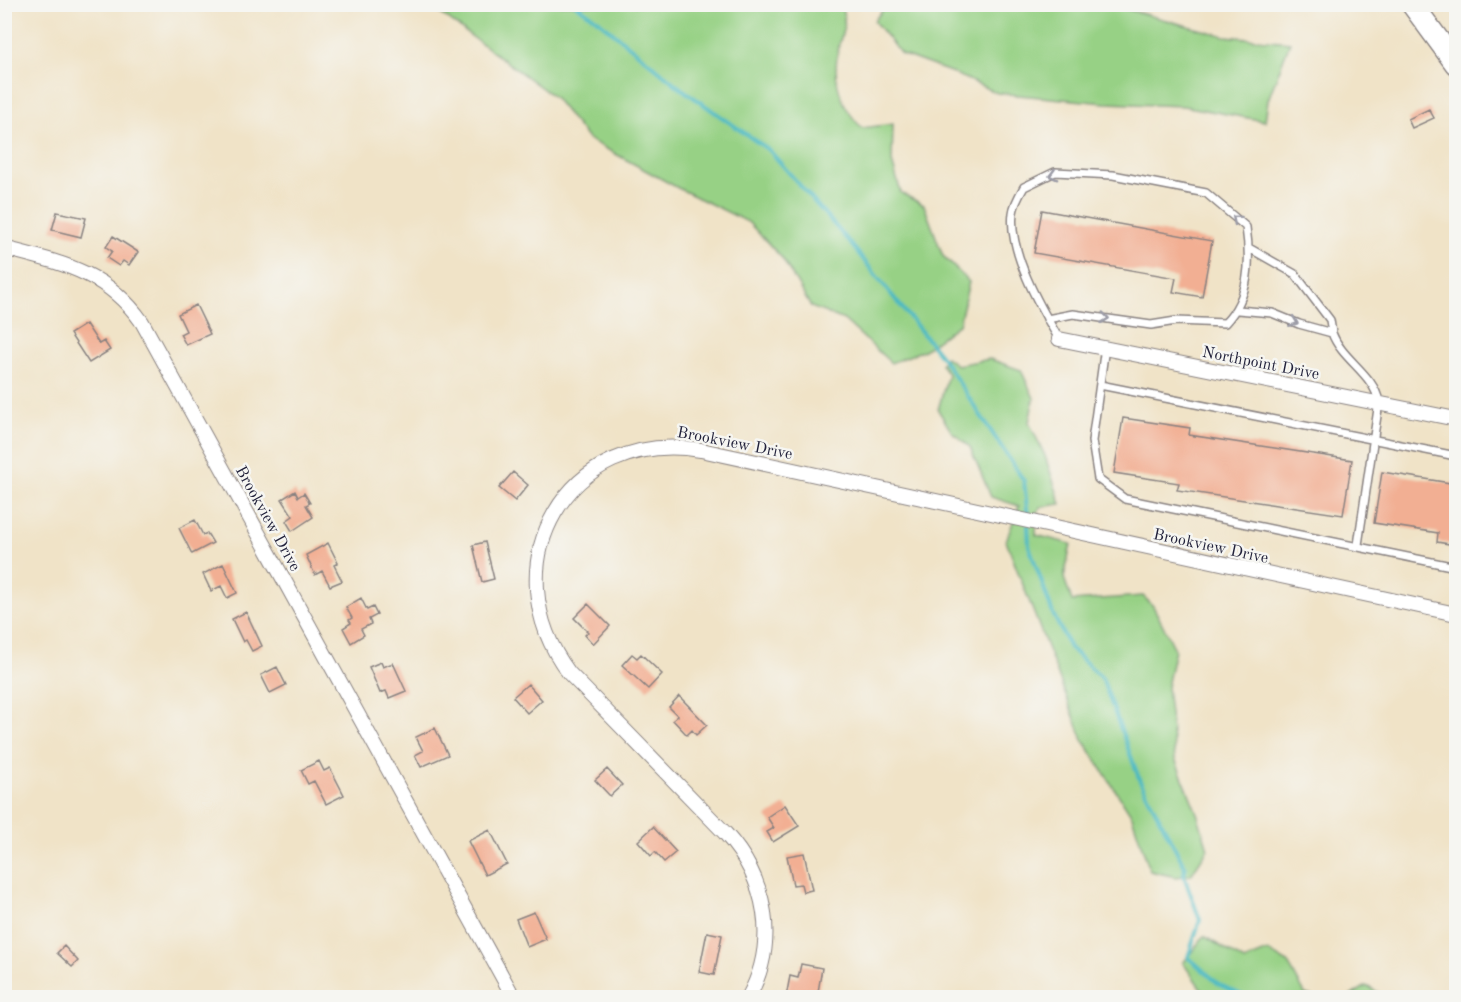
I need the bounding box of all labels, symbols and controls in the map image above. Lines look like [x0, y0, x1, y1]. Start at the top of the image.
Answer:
one-way arrow [1048, 168, 1058, 181]
one-way arrow [1232, 215, 1243, 226]
one-way arrow [1100, 311, 1110, 323]
one-way arrow [1288, 315, 1299, 327]
street label: Northpoint Drive [1201, 345, 1320, 383]
street label: Brookview Drive [676, 425, 794, 463]
street label: Brookview Drive [232, 464, 303, 574]
street label: Brookview Drive [1152, 527, 1270, 567]

